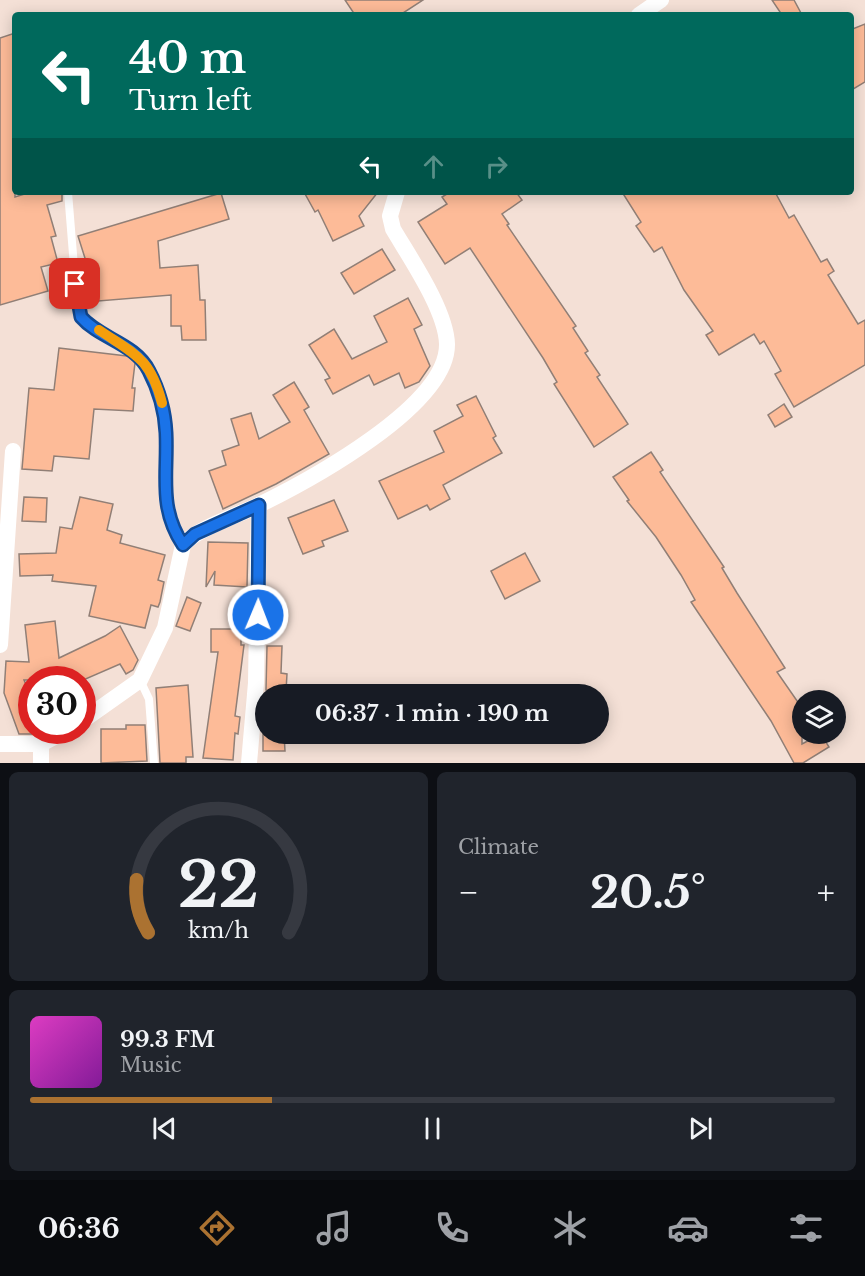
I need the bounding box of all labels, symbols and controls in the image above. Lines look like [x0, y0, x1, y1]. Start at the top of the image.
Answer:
text: 40 m [129, 32, 246, 84]
icon: left [30, 36, 108, 114]
text: Turn left [129, 84, 252, 117]
icon: left [354, 150, 387, 183]
icon: ahead [417, 150, 450, 183]
icon: right [480, 150, 513, 183]
pin [49, 258, 100, 309]
icon: arrive [58, 267, 91, 300]
position arrow [226, 583, 290, 647]
speed limit sign: 30 [18, 666, 96, 744]
map controls [792, 690, 846, 744]
button: layers [792, 690, 846, 744]
text: 06:37 · 1 min · 190 m [315, 700, 549, 727]
text: Climate [458, 835, 539, 859]
text: 22 [178, 846, 259, 924]
text: 20.5° [590, 864, 706, 920]
text: − [458, 872, 479, 913]
text: + [817, 872, 835, 913]
text: km/h [188, 918, 249, 945]
text: 99.3 FM [120, 1026, 215, 1053]
text: Music [120, 1053, 181, 1077]
icon: previous [148, 1112, 181, 1145]
icon: pause [416, 1112, 449, 1145]
icon: next [684, 1112, 717, 1145]
icon: directions [196, 1207, 238, 1249]
icon: music [313, 1207, 355, 1249]
icon: phone [431, 1207, 473, 1249]
icon: climate [549, 1207, 591, 1249]
icon: car [667, 1207, 709, 1249]
icon: filters [785, 1207, 827, 1249]
text: 06:36 [38, 1212, 120, 1245]

